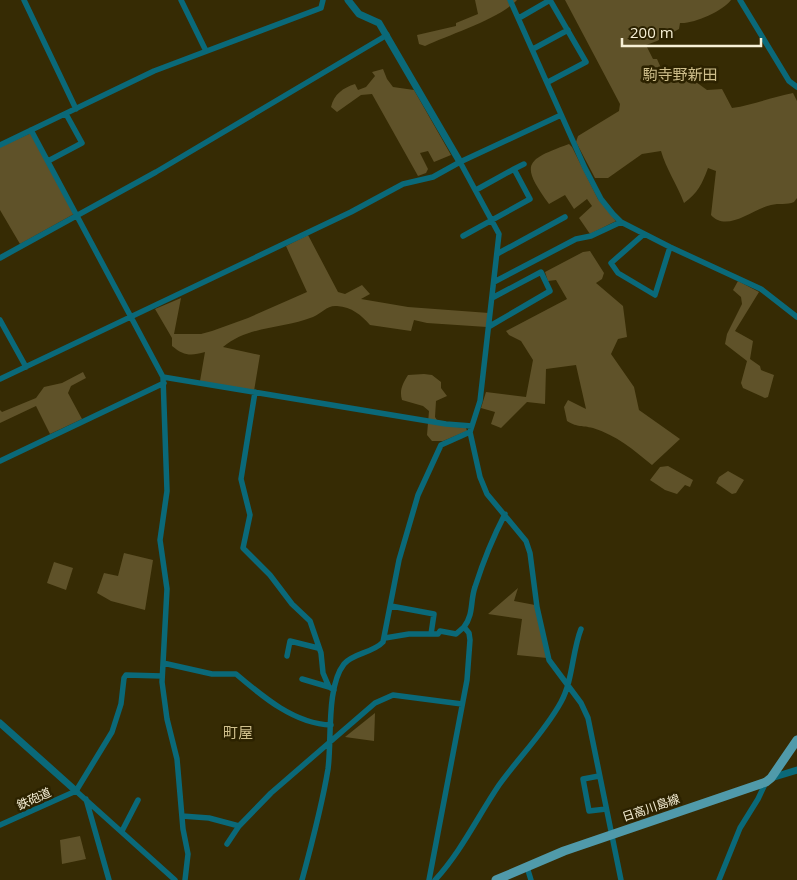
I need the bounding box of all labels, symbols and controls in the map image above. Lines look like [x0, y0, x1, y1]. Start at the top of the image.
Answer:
scale bar [622, 15, 761, 47]
text: 200 m [630, 22, 674, 42]
district label: 駒寺野新田 [642, 64, 718, 84]
district label: 町屋 [223, 722, 253, 742]
street label: 鉄砲道 [14, 783, 54, 814]
street label: 日高川島線 [620, 790, 682, 825]

